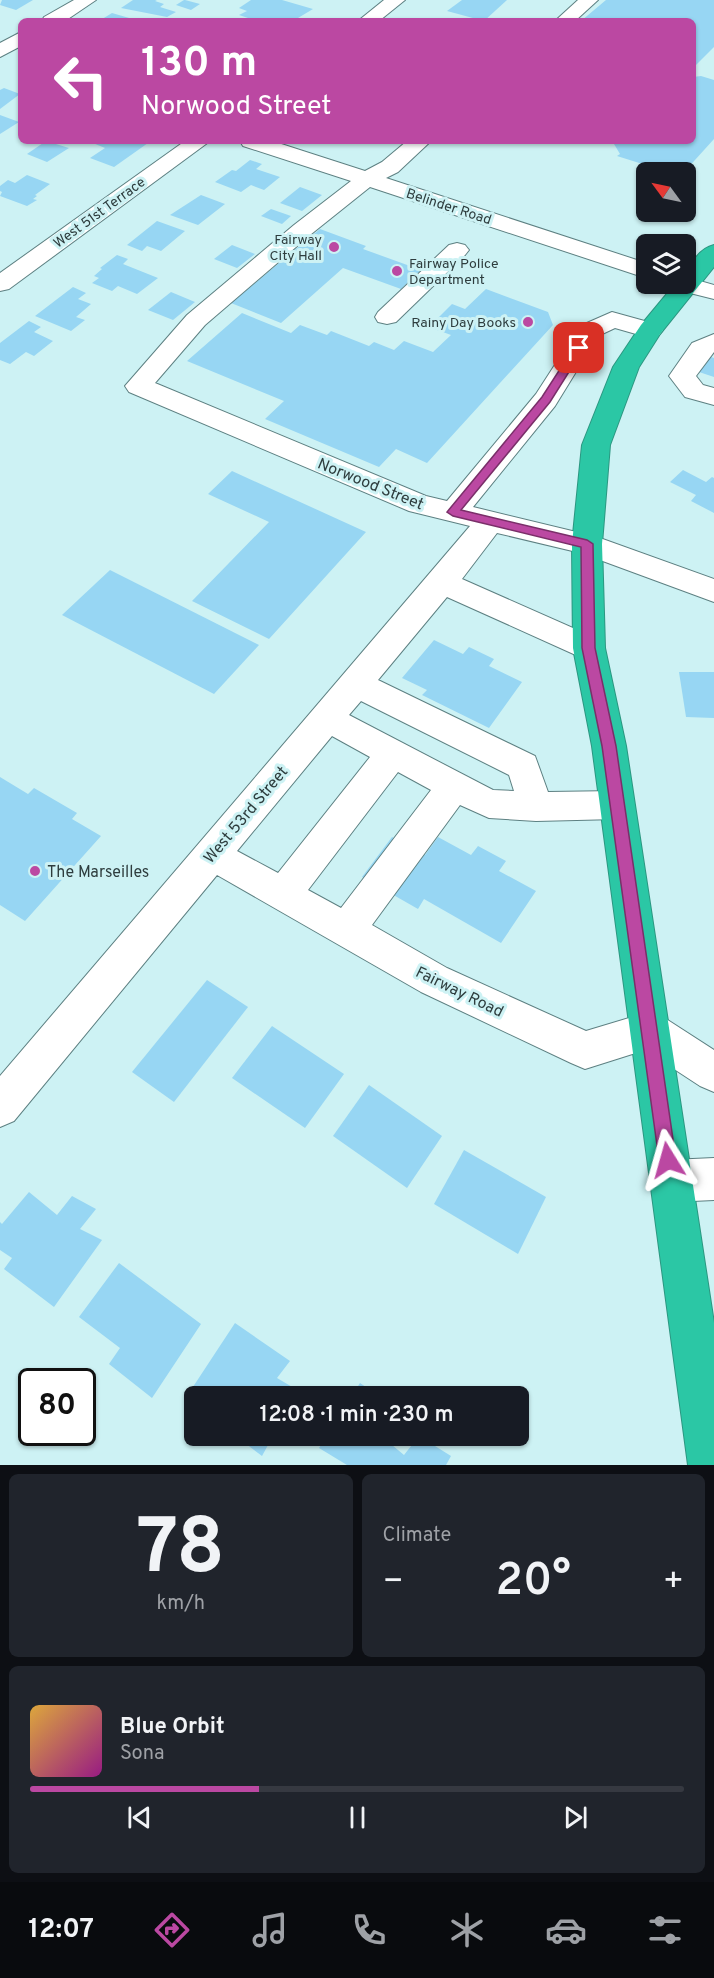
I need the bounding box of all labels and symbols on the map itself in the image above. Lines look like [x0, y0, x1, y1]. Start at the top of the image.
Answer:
north arrow [636, 162, 696, 222]
street label: West 51st Terrace [51, 174, 149, 252]
street label: Belinder Road [404, 186, 493, 229]
place label: Fairway City Hall [270, 232, 322, 265]
marker: Fairway City Hall [327, 240, 341, 254]
place label: Fairway Police Department [409, 256, 499, 289]
marker: Fairway Police Department [390, 264, 404, 278]
place label: Rainy Day Books [411, 315, 516, 332]
marker: Rainy Day Books [521, 315, 535, 329]
pin [553, 322, 604, 373]
street label: Norwood Street [314, 454, 426, 515]
street label: West 53rd Street [200, 763, 293, 868]
place label: The Marseilles [47, 863, 149, 883]
marker: The Marseilles [28, 864, 42, 878]
street label: Fairway Road [412, 963, 506, 1023]
position arrow [636, 1128, 700, 1192]
speed limit sign: 80 [18, 1368, 96, 1446]

